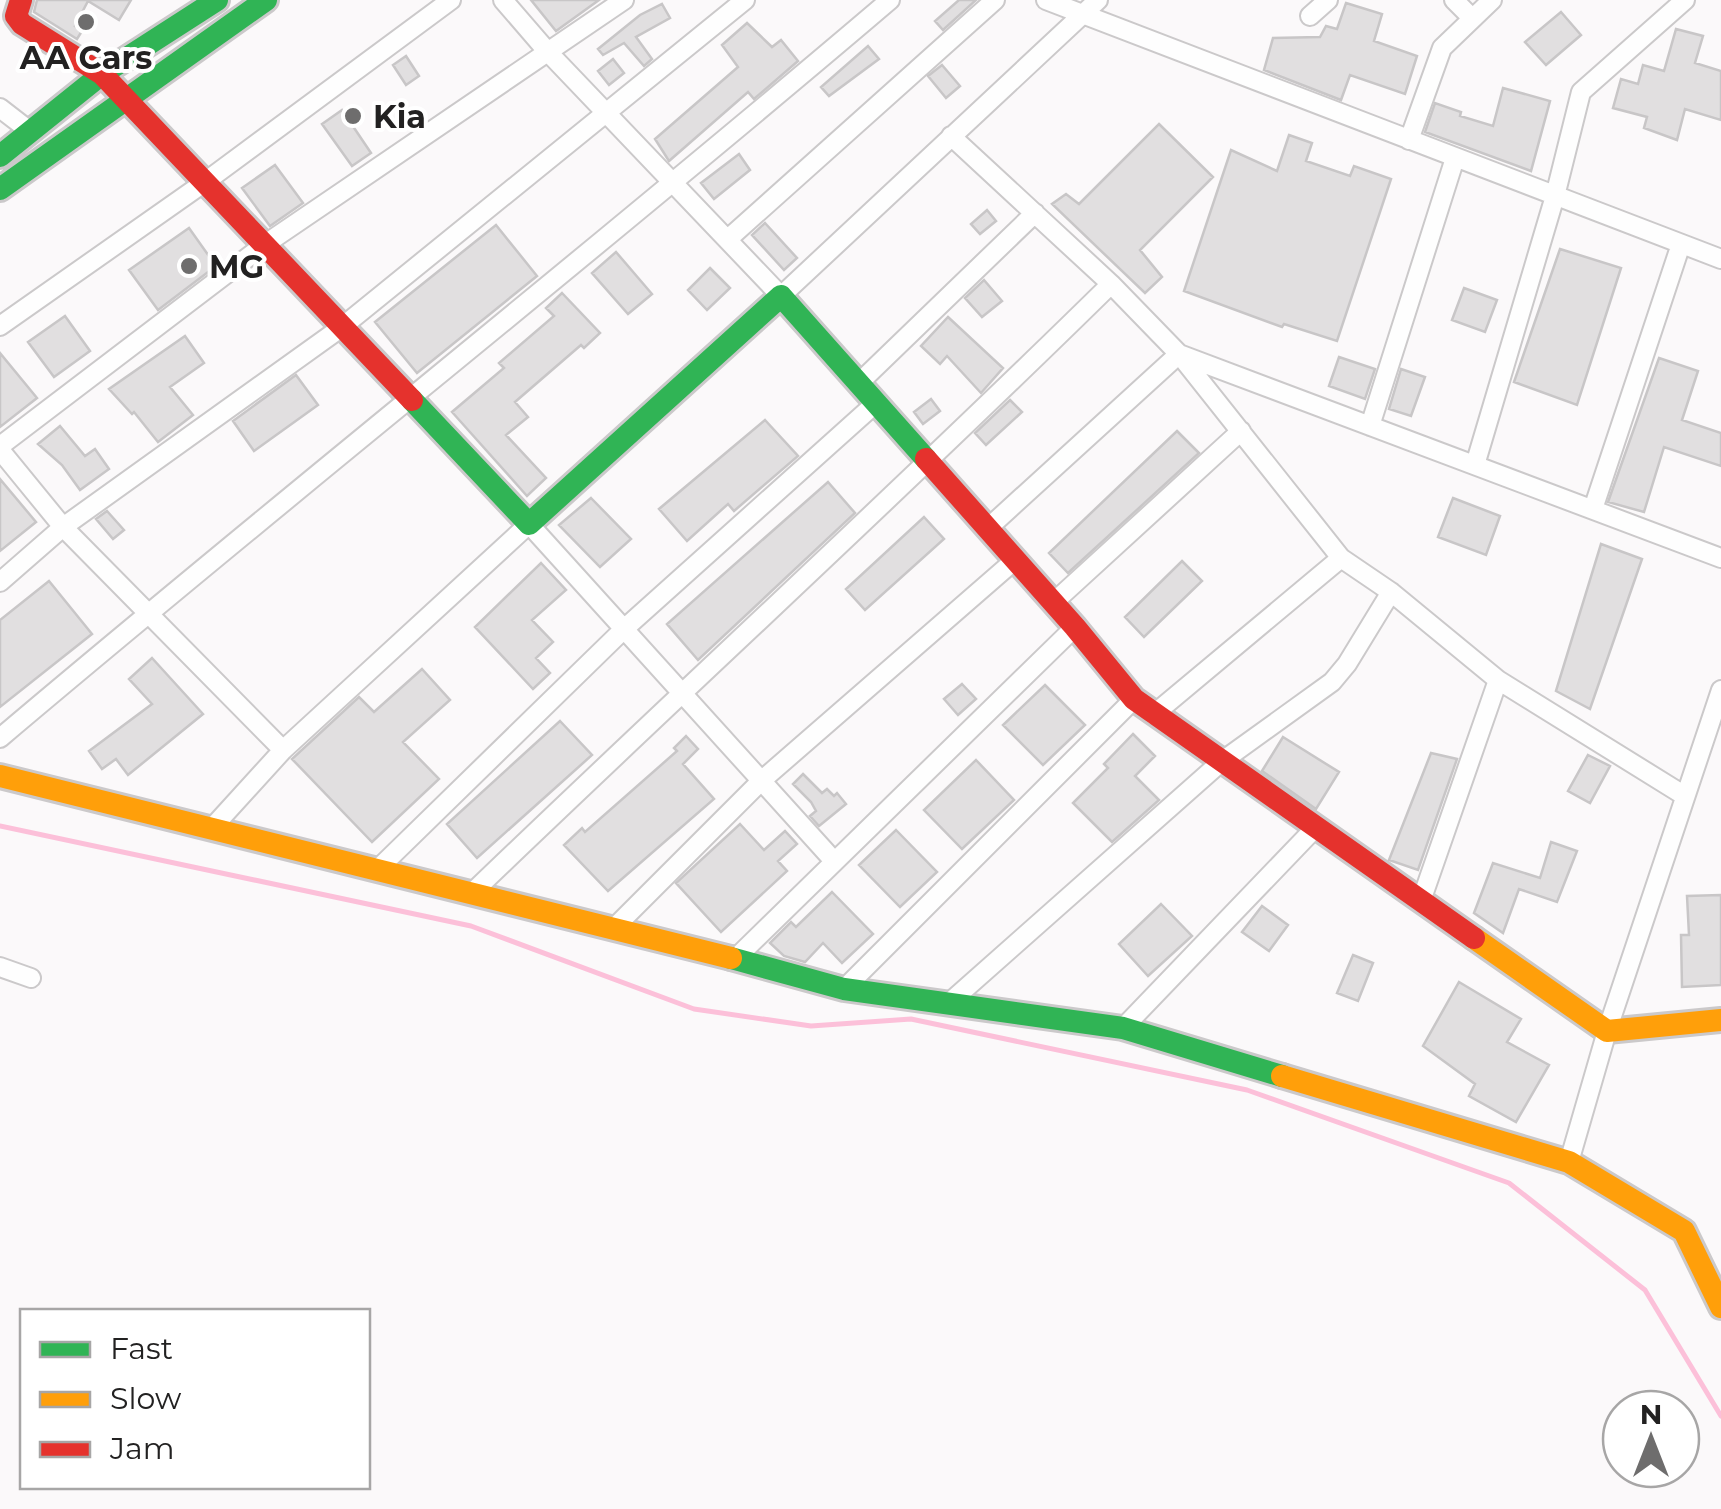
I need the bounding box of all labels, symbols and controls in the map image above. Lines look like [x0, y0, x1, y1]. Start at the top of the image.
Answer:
marker: AA Cars [75, 11, 97, 33]
place label: AA Cars [19, 38, 152, 77]
place label: Kia [373, 97, 426, 136]
marker: Kia [342, 105, 364, 127]
place label: MG [209, 247, 264, 286]
marker: MG [178, 255, 200, 277]
legend [20, 1309, 370, 1489]
text: Fast [110, 1330, 173, 1367]
text: Slow [110, 1380, 182, 1417]
north arrow [1601, 1389, 1701, 1489]
text: N [1640, 1397, 1662, 1431]
text: Jam [109, 1430, 175, 1467]

